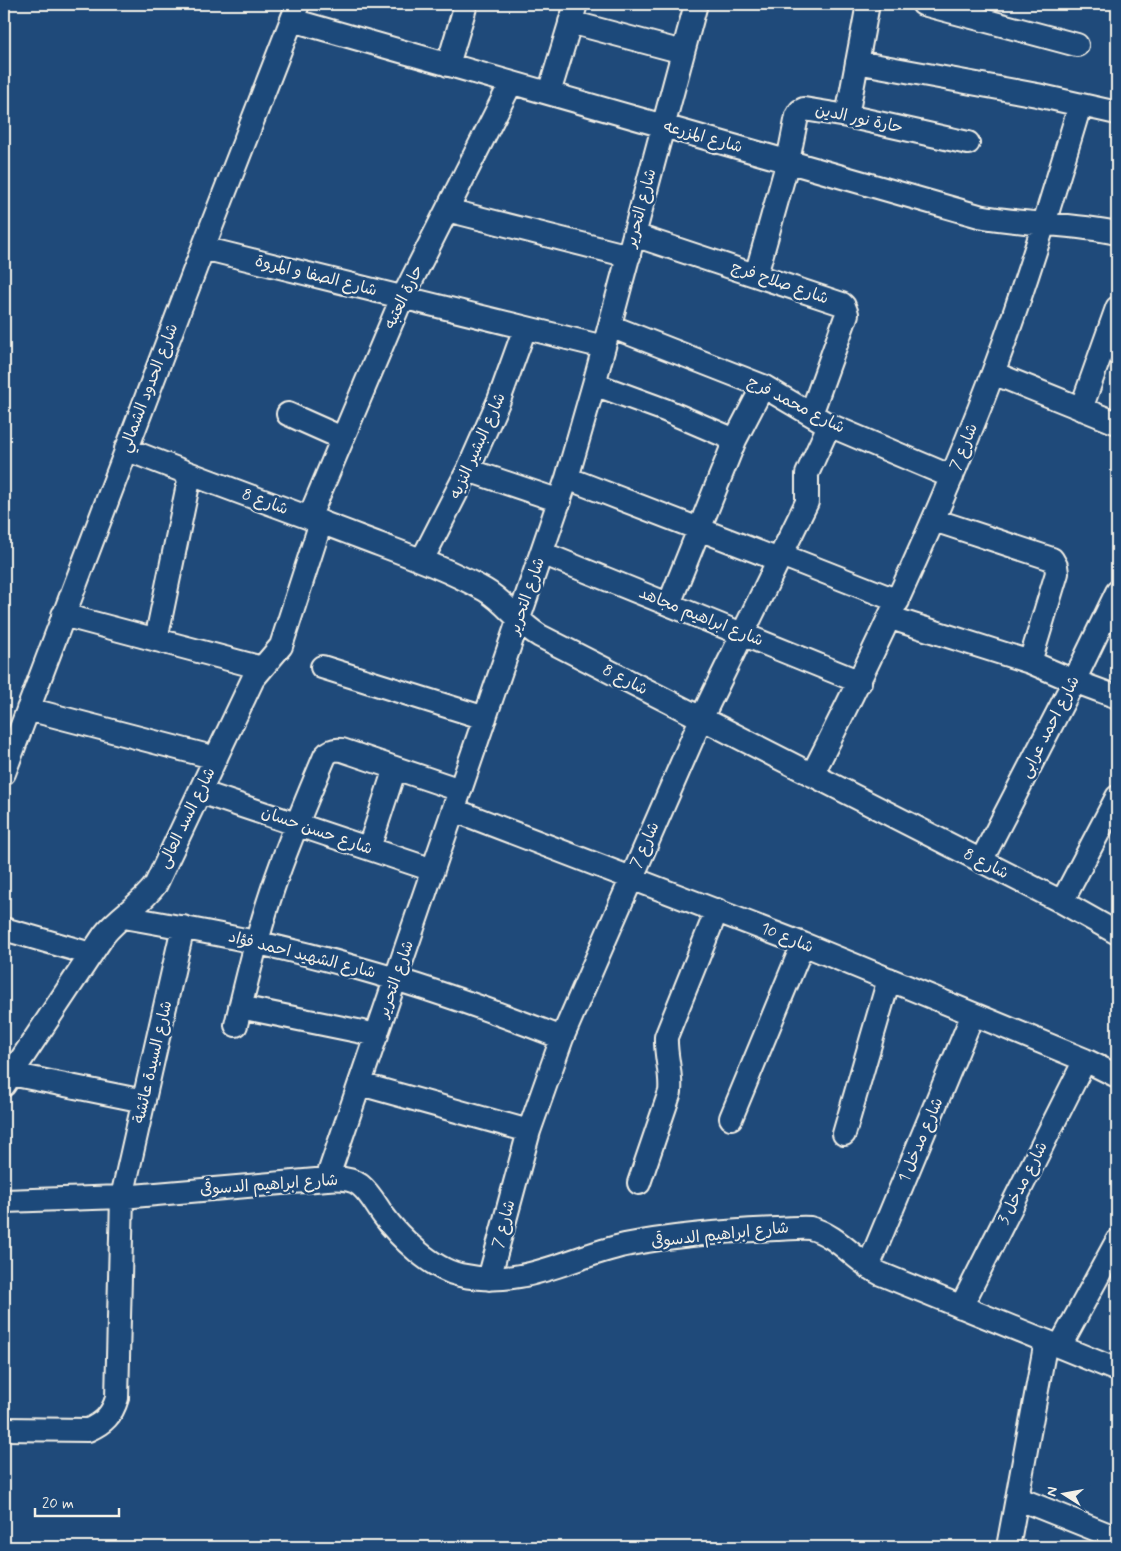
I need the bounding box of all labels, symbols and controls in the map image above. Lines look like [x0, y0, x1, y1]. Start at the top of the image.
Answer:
street label: حارة نور الدين [813, 99, 905, 139]
street label: شارع المزرعه [661, 116, 745, 158]
street label: شارع التحرير [620, 166, 662, 251]
street label: شارع الصفا و المروة [253, 251, 379, 301]
street label: شارع صلاح فرج [729, 257, 831, 309]
street label: حارة العتبه [379, 261, 429, 333]
street label: شارع الحدود الشمالي [115, 321, 186, 457]
street label: شارع محمد فرج [744, 371, 848, 439]
street label: شارع البشير النزيه [445, 389, 511, 503]
street label: شارع 7 [945, 421, 983, 473]
street label: شارع 8 [239, 484, 291, 520]
street label: شارع التحرير [503, 555, 550, 639]
street label: شارع ابراهيم مجاهد [635, 582, 766, 652]
street label: شارع 8 [599, 660, 651, 700]
street label: شارع احمد عرابى [1015, 672, 1085, 782]
street label: شارع السد العالى [154, 764, 220, 872]
street label: شارع حسن حسان [259, 802, 375, 860]
street label: شارع 7 [626, 818, 664, 872]
street label: شارع 8 [960, 844, 1012, 884]
street label: شارع 10 [757, 918, 817, 958]
street label: شارع الشهيد احمد فؤاد [226, 927, 378, 983]
street label: شارع التحرير [372, 938, 419, 1022]
street label: شارع السيدة عائشة [129, 999, 177, 1125]
street label: شارع مدخل 1 [894, 1094, 948, 1186]
street label: شارع مدخل 3 [993, 1138, 1053, 1228]
street label: شارع ابراهيم الدسوقى [199, 1169, 339, 1201]
street label: شارع 7 [488, 1198, 520, 1250]
street label: شارع ابراهيم الدسوقى [650, 1216, 790, 1254]
north arrow [1038, 1468, 1088, 1518]
text: N [1042, 1485, 1062, 1498]
scale bar [35, 1486, 119, 1518]
text: 20 m [42, 1494, 74, 1514]

